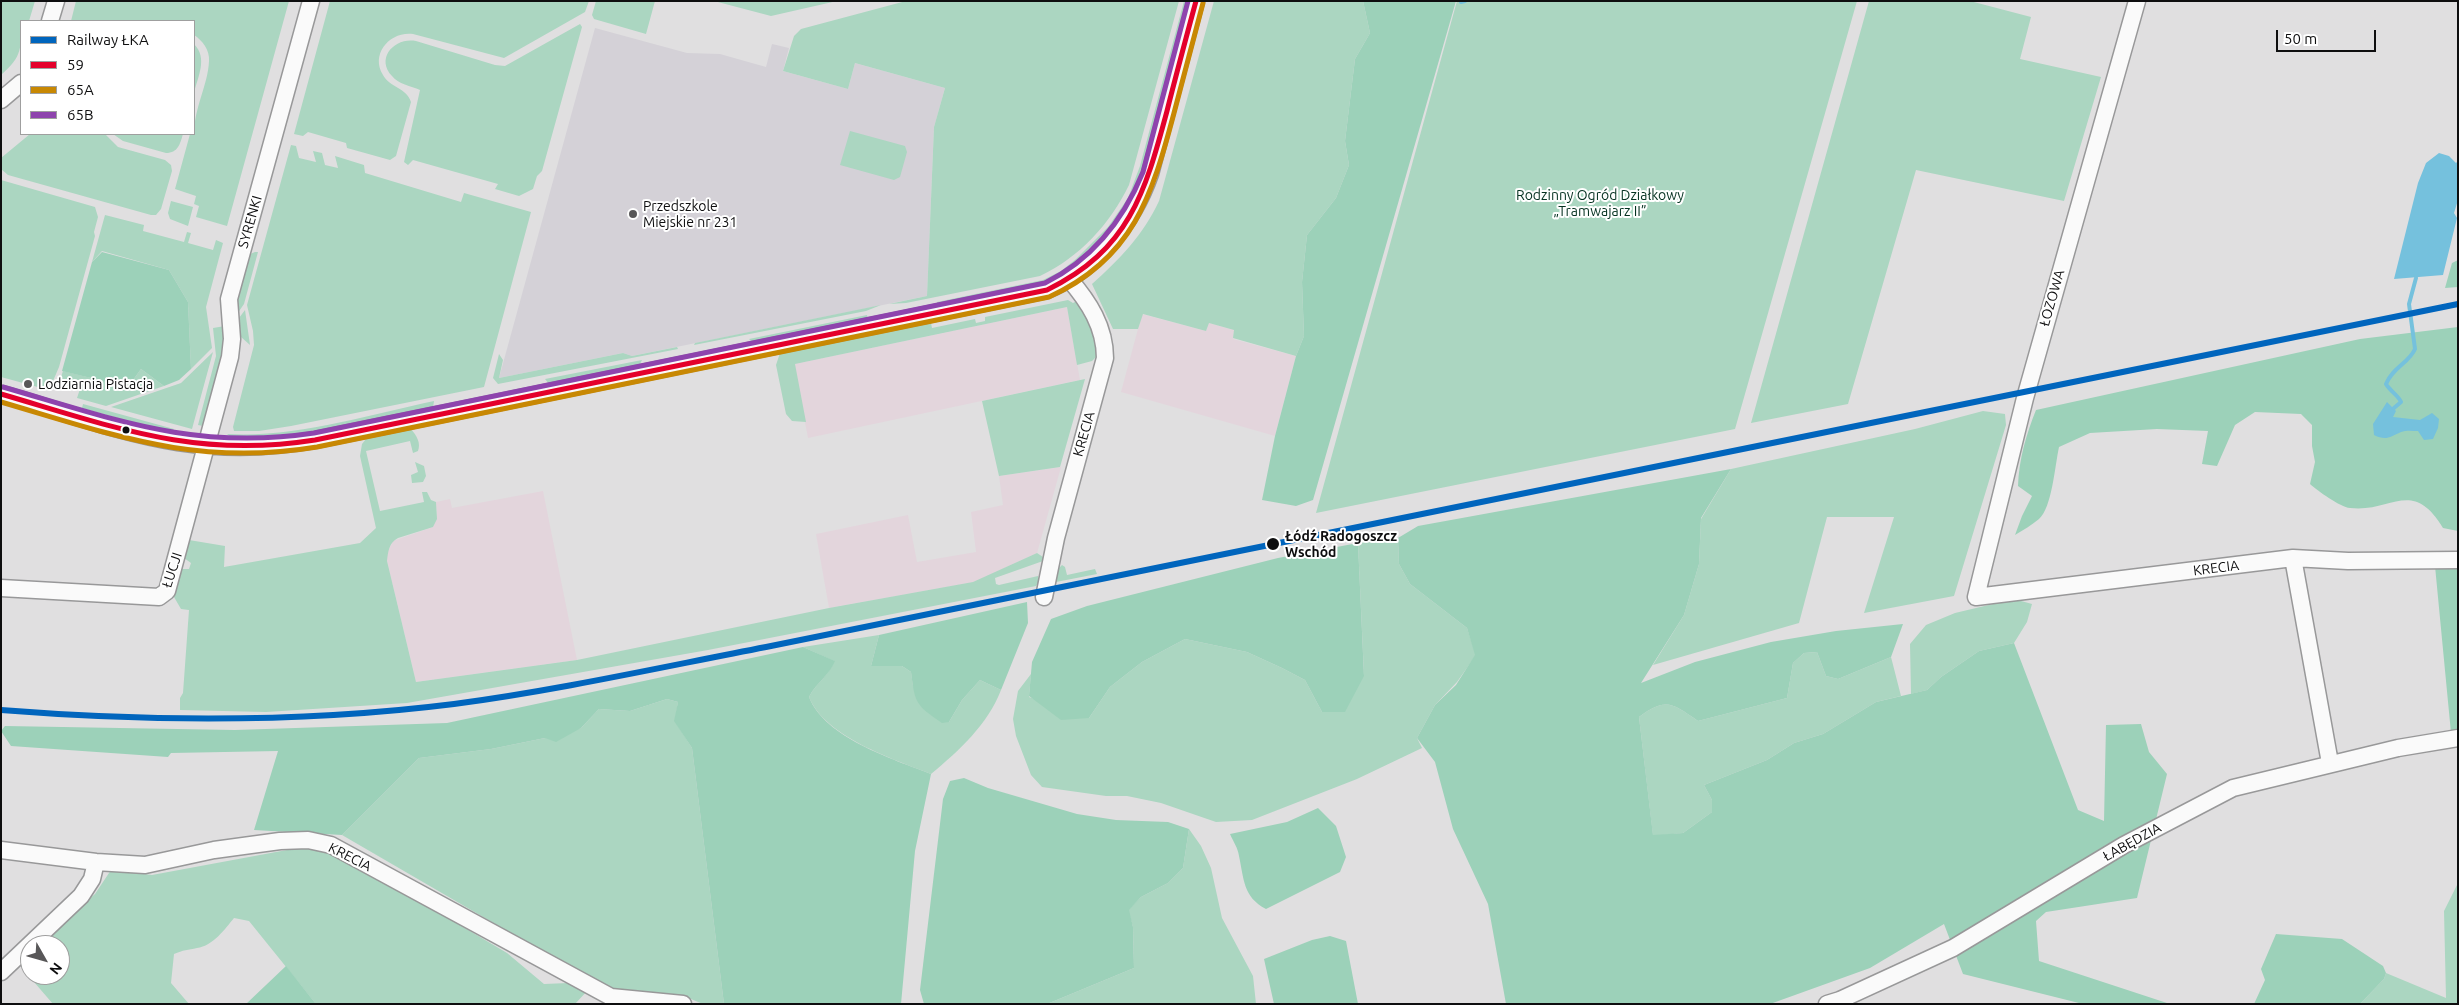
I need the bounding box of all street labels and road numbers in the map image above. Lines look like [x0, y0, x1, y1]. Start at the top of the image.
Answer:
street label: SYRENKI [234, 194, 266, 250]
street label: ŁOZOWA [2036, 268, 2068, 328]
street label: KRECIA [1070, 409, 1098, 459]
street label: ŁUCJI [158, 550, 186, 590]
street label: KRECIA [2192, 557, 2240, 579]
street label: ŁABĘDZIA [2100, 819, 2164, 865]
street label: KRECIA [326, 839, 374, 875]

